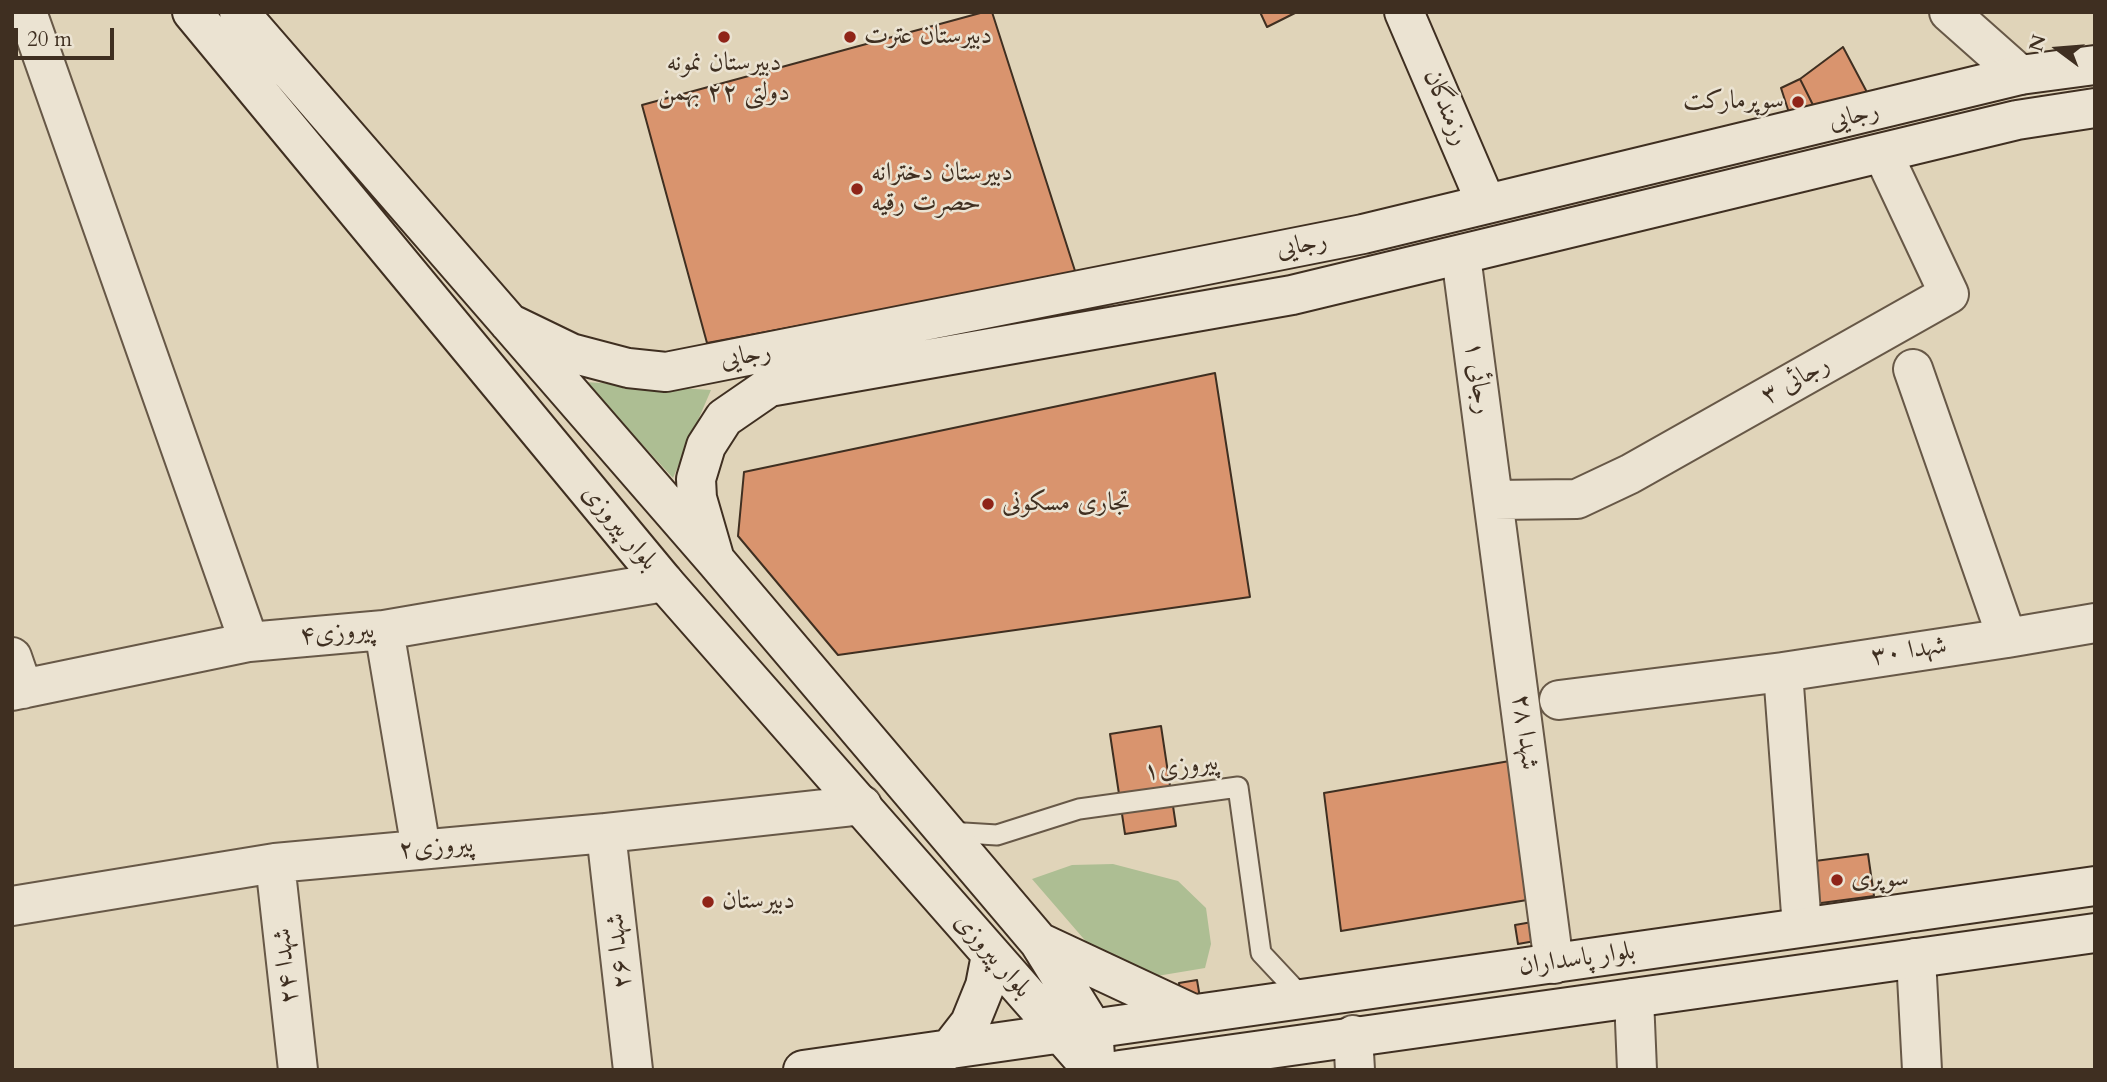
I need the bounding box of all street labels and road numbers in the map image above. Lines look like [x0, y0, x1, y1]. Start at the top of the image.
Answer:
street label: رزمندگان [1415, 65, 1475, 151]
street label: رجایی [1825, 96, 1883, 138]
street label: رجایی [1274, 226, 1330, 266]
street label: رجایی [718, 337, 774, 377]
street label: رجائی ۱ [1456, 340, 1498, 416]
street label: رجائی ۳ [1756, 350, 1836, 412]
street label: بلوار پیروزی [574, 479, 664, 577]
street label: پیروزی۴ [298, 615, 376, 653]
street label: شهدا ۳۰ [1869, 631, 1949, 673]
street label: شهدا ۲۸ [1504, 692, 1544, 772]
street label: پیروزی۱ [1142, 747, 1220, 789]
street label: پیروزی۲ [397, 829, 475, 867]
street label: بلوار پیروزی [947, 907, 1037, 1005]
street label: شهدا ۲۶ [601, 911, 639, 991]
street label: شهدا ۲۴ [268, 926, 306, 1006]
street label: بلوار پاسداران [1517, 936, 1637, 984]

